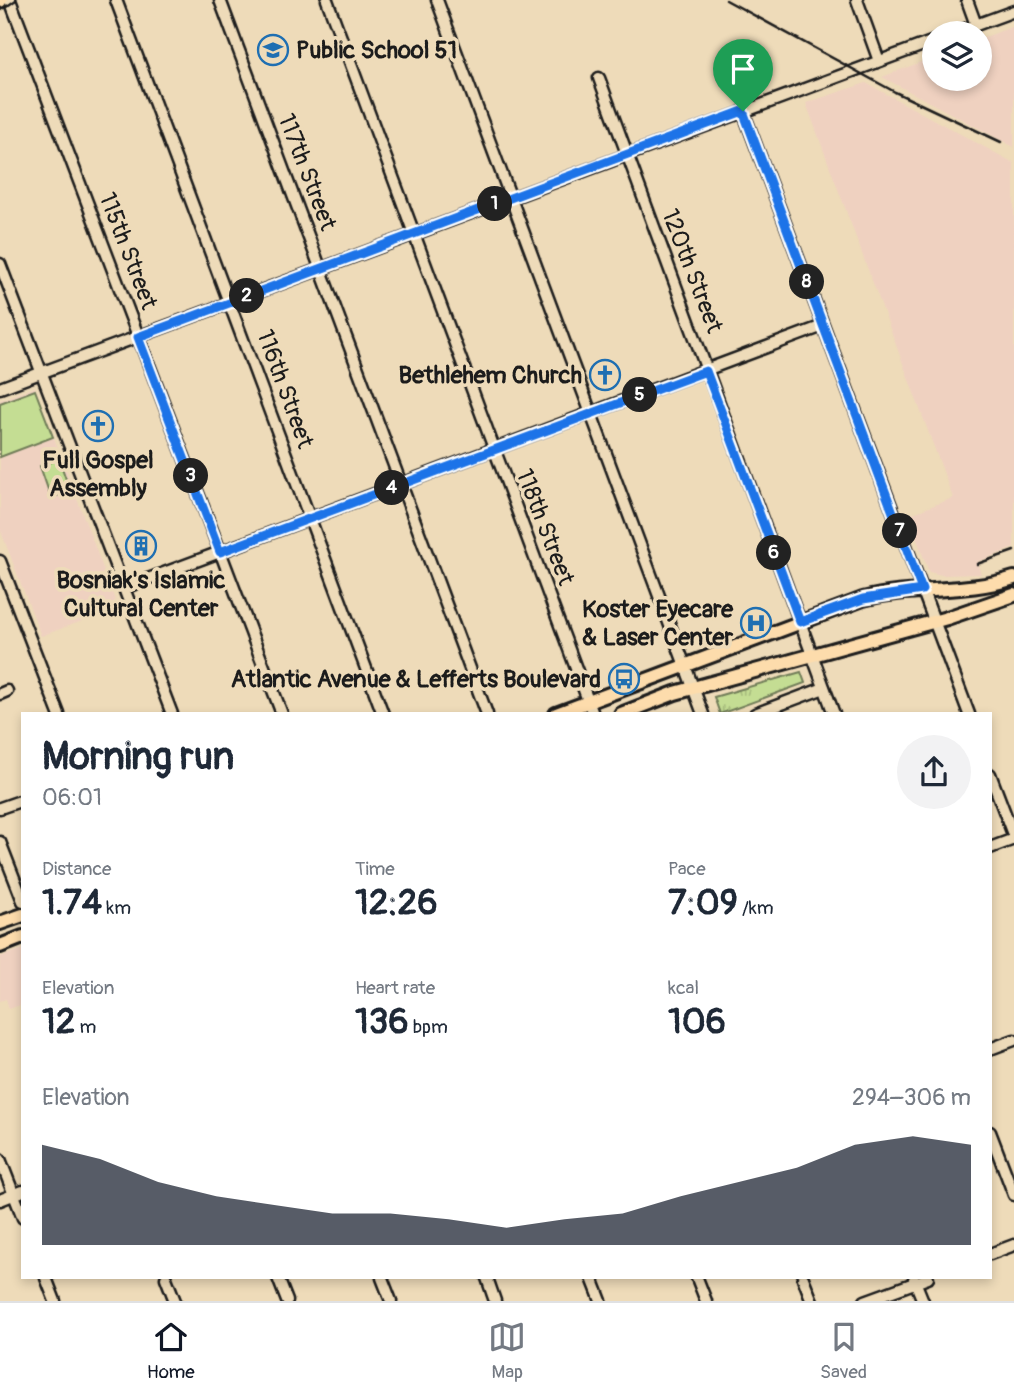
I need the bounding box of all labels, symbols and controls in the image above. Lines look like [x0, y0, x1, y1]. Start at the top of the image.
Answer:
map controls [922, 21, 992, 91]
button: layers [922, 21, 992, 91]
school or university icon: Public School 51 [256, 33, 290, 67]
place label: Public School 51 [296, 36, 457, 65]
pin [713, 39, 773, 111]
icon: arrive [724, 50, 762, 88]
street label: 117th Street [271, 110, 343, 235]
pin: 1 [477, 186, 512, 222]
street label: 115th Street [92, 188, 164, 314]
text: 1 [491, 191, 498, 215]
street label: 120th Street [655, 205, 729, 337]
pin: 8 [790, 264, 824, 300]
text: 8 [802, 269, 811, 293]
pin: 2 [230, 278, 264, 314]
text: 2 [241, 283, 252, 307]
street label: 116th Street [250, 326, 320, 453]
church icon: Bethlehem Church [588, 358, 622, 392]
place label: Bethlehem Church [399, 361, 582, 390]
pin: 5 [622, 378, 658, 412]
text: 5 [634, 382, 645, 406]
church icon: Full Gospel Assembly [81, 409, 115, 443]
place label: Full Gospel Assembly [42, 446, 154, 503]
pin: 3 [174, 458, 208, 494]
text: 3 [185, 463, 196, 487]
street label: 118th Street [510, 465, 581, 589]
pin: 4 [374, 470, 410, 505]
text: 4 [386, 475, 397, 499]
pin: 7 [883, 514, 918, 548]
text: 7 [894, 518, 905, 542]
building icon: Bosniak's Islamic Cultural Center [124, 529, 158, 563]
pin: 6 [756, 536, 792, 570]
text: 6 [768, 540, 779, 564]
place label: Bosniak's Islamic Cultural Center [56, 566, 226, 623]
place label: Koster Eyecare & Laser Center [582, 595, 734, 652]
hospital icon: Koster Eyecare & Laser Center [739, 606, 773, 640]
bus stop icon: Atlantic Avenue & Lefferts Boulevard [607, 662, 641, 696]
place label: Atlantic Avenue & Lefferts Boulevard [231, 665, 601, 694]
text: Morning run [42, 733, 234, 781]
button: share [897, 735, 971, 809]
text: 06:01 [42, 783, 102, 812]
text: Distance [42, 857, 111, 881]
text: Time [355, 857, 395, 881]
text: Pace [668, 857, 706, 881]
text: 1.74 [42, 881, 102, 925]
text: 12:26 [355, 881, 438, 925]
text: 7:09 [668, 881, 738, 925]
text: km [102, 896, 131, 920]
text: /km [738, 896, 774, 920]
text: Elevation [42, 976, 114, 1000]
text: Heart rate [355, 976, 435, 1000]
text: kcal [668, 976, 699, 1000]
text: 12 [42, 1000, 75, 1044]
text: 136 [355, 1000, 409, 1044]
text: 106 [668, 1000, 726, 1044]
text: m [75, 1015, 96, 1039]
text: bpm [409, 1015, 448, 1039]
text: Elevation [42, 1083, 130, 1112]
text: 294–306 m [852, 1083, 971, 1112]
tab: Home [147, 1318, 195, 1384]
tab: Map [488, 1318, 526, 1384]
tab: Saved [820, 1318, 867, 1384]

